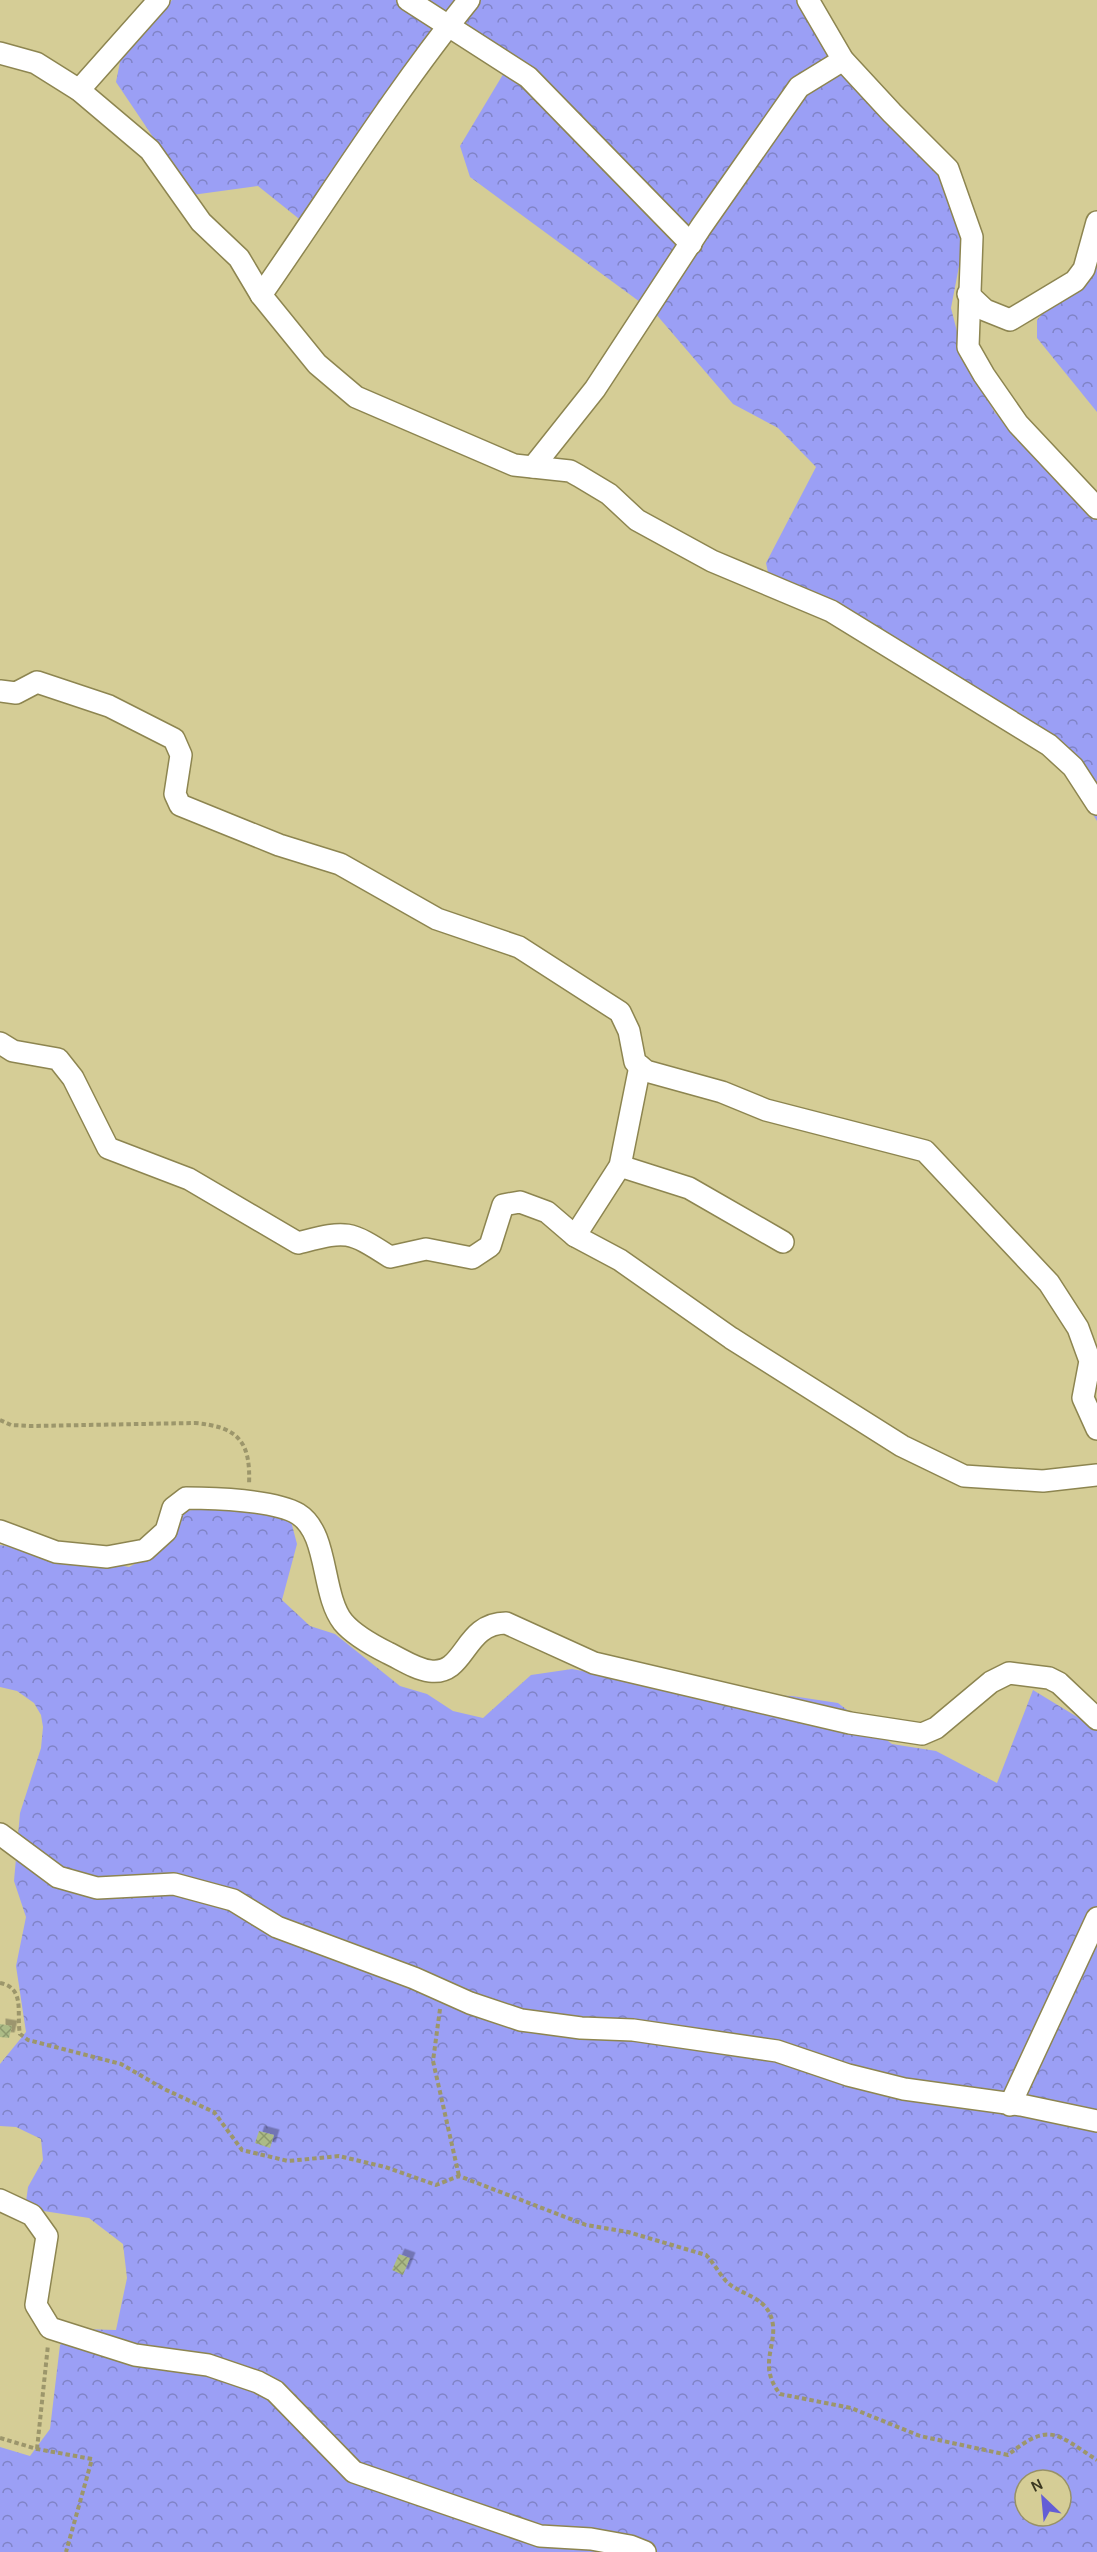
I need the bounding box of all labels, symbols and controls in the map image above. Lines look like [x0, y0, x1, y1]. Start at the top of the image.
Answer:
north arrow [1013, 2468, 1073, 2528]
text: N [1027, 2474, 1046, 2496]

